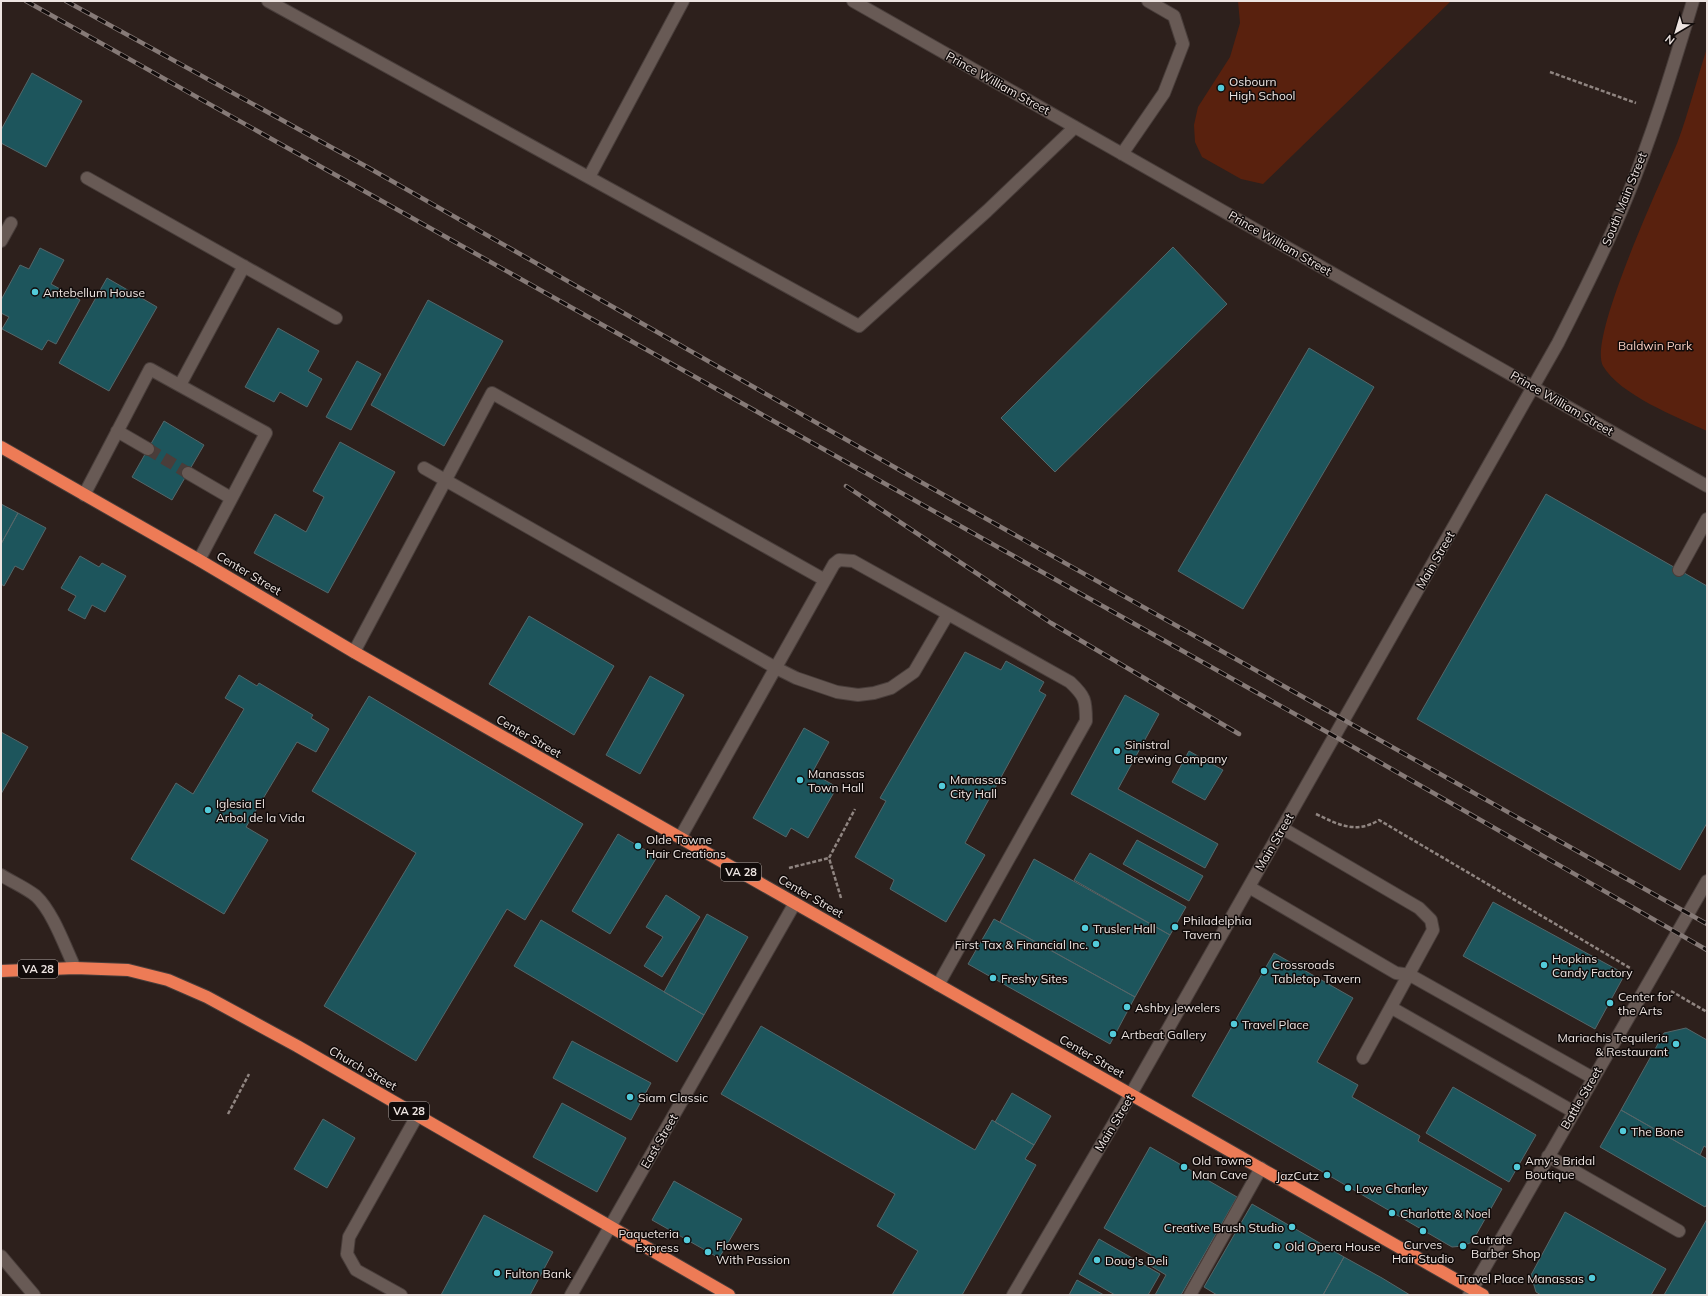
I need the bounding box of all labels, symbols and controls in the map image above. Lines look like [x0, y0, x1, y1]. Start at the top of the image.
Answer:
north arrow [1656, 12, 1696, 52]
text: N [1662, 32, 1677, 48]
street label: Prince William Street [944, 48, 1052, 118]
place label: Osbourn High School [1229, 74, 1295, 103]
marker: Osbourn High School [1216, 83, 1226, 93]
street label: South Main Street [1598, 150, 1650, 248]
street label: Prince William Street [1226, 207, 1334, 279]
place label: Antebellum House [43, 285, 145, 300]
marker: Antebellum House [30, 287, 40, 297]
park label: Baldwin Park [1618, 338, 1693, 353]
street label: Prince William Street [1508, 367, 1616, 439]
street label: Main Street [1413, 529, 1457, 591]
street label: Center Street [214, 548, 284, 598]
street label: Center Street [494, 711, 564, 761]
place label: Sinistral Brewing Company [1125, 737, 1228, 766]
marker: Sinistral Brewing Company [1112, 746, 1122, 756]
place label: Manassas Town Hall [808, 766, 865, 795]
place label: Manassas City Hall [950, 772, 1007, 801]
marker: Manassas Town Hall [795, 775, 805, 785]
marker: Manassas City Hall [937, 781, 947, 791]
place label: Iglesia El Arbol de la Vida [216, 796, 305, 825]
marker: Iglesia El Arbol de la Vida [203, 805, 213, 815]
street label: Main Street [1252, 811, 1296, 873]
place label: Olde Towne Hair Creations [646, 832, 726, 861]
marker: Olde Towne Hair Creations [633, 841, 643, 851]
road number: VA 28 [721, 863, 761, 881]
street label: Center Street [776, 871, 846, 921]
place label: Philadelphia Tavern [1183, 913, 1252, 942]
place label: Trusler Hall [1093, 921, 1156, 936]
marker: Philadelphia Tavern [1170, 922, 1180, 932]
marker: Trusler Hall [1080, 923, 1090, 933]
place label: First Tax & Financial Inc. [955, 937, 1088, 952]
marker: First Tax & Financial Inc. [1091, 939, 1101, 949]
place label: Hopkins Candy Factory [1552, 951, 1633, 980]
place label: Crossroads Tabletop Tavern [1272, 957, 1361, 986]
road number: VA 28 [18, 960, 58, 978]
marker: Hopkins Candy Factory [1539, 960, 1549, 970]
marker: Crossroads Tabletop Tavern [1259, 966, 1269, 976]
place label: Freshy Sites [1001, 971, 1068, 986]
marker: Freshy Sites [988, 973, 998, 983]
place label: Center for the Arts [1618, 989, 1673, 1018]
marker: Center for the Arts [1605, 998, 1615, 1008]
place label: Ashby Jewelers [1135, 1000, 1220, 1015]
marker: Ashby Jewelers [1122, 1002, 1132, 1012]
place label: Travel Place [1242, 1017, 1309, 1032]
marker: Travel Place [1229, 1019, 1239, 1029]
place label: Artbeat Gallery [1121, 1027, 1207, 1042]
marker: Artbeat Gallery [1108, 1029, 1118, 1039]
place label: Mariachis Tequileria & Restaurant [1558, 1030, 1668, 1059]
street label: Center Street [1057, 1031, 1127, 1081]
marker: Mariachis Tequileria & Restaurant [1671, 1039, 1681, 1049]
street label: Church Street [326, 1043, 400, 1093]
street label: Battle Street [1557, 1064, 1605, 1132]
place label: Siam Classic [638, 1090, 708, 1105]
marker: Siam Classic [625, 1092, 635, 1102]
street label: Main Street [1091, 1092, 1137, 1154]
road number: VA 28 [389, 1102, 429, 1120]
street label: East Street [637, 1111, 681, 1171]
place label: The Bone [1631, 1124, 1684, 1139]
marker: The Bone [1618, 1126, 1628, 1136]
place label: Old Towne Man Cave [1192, 1153, 1252, 1182]
place label: Amy's Bridal Boutique [1525, 1153, 1595, 1182]
marker: Old Towne Man Cave [1179, 1162, 1189, 1172]
marker: Amy's Bridal Boutique [1512, 1162, 1522, 1172]
place label: JazCutz [1276, 1168, 1319, 1183]
marker: JazCutz [1322, 1170, 1332, 1180]
place label: Love Charley [1356, 1181, 1428, 1196]
marker: Love Charley [1343, 1183, 1353, 1193]
place label: Charlotte & Noel [1400, 1206, 1491, 1221]
marker: Charlotte & Noel [1387, 1208, 1397, 1218]
place label: Creative Brush Studio [1164, 1220, 1284, 1235]
marker: Creative Brush Studio [1287, 1222, 1297, 1232]
place label: Paqueteria Express [619, 1226, 679, 1255]
marker: Curves Hair Studio [1418, 1226, 1428, 1236]
place label: Cutrate Barber Shop [1471, 1232, 1541, 1261]
marker: Paqueteria Express [682, 1235, 692, 1245]
place label: Curves Hair Studio [1392, 1237, 1454, 1266]
place label: Flowers With Passion [716, 1238, 790, 1267]
place label: Old Opera House [1285, 1239, 1381, 1254]
marker: Old Opera House [1272, 1241, 1282, 1251]
marker: Cutrate Barber Shop [1458, 1241, 1468, 1251]
marker: Flowers With Passion [703, 1247, 713, 1257]
place label: Doug's Deli [1105, 1253, 1168, 1268]
marker: Doug's Deli [1092, 1255, 1102, 1265]
place label: Fulton Bank [505, 1266, 572, 1281]
marker: Fulton Bank [492, 1268, 502, 1278]
place label: Travel Place Manassas [1457, 1271, 1584, 1286]
marker: Travel Place Manassas [1587, 1273, 1597, 1283]

